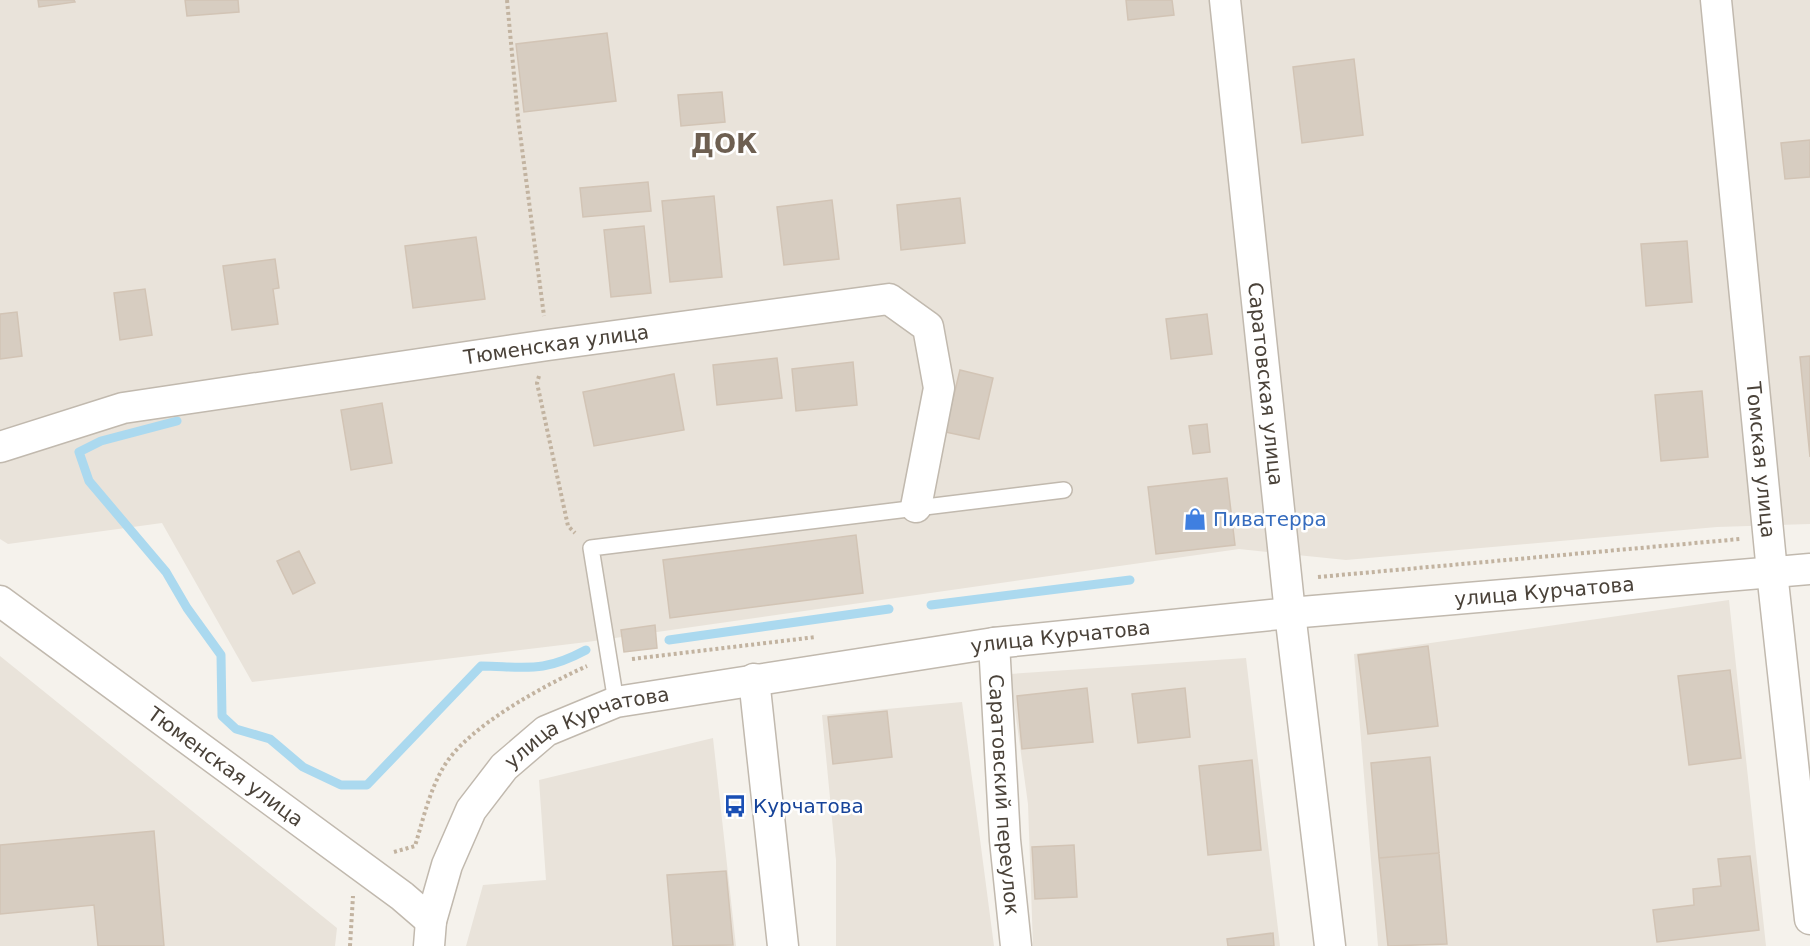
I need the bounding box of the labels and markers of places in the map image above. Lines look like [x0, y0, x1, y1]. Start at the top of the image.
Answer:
shop icon: Пиватерра [1182, 506, 1208, 532]
place label: Пиватерра [1213, 507, 1327, 531]
bus stop icon: Курчатова [722, 793, 748, 819]
place label: Курчатова [753, 794, 864, 818]

